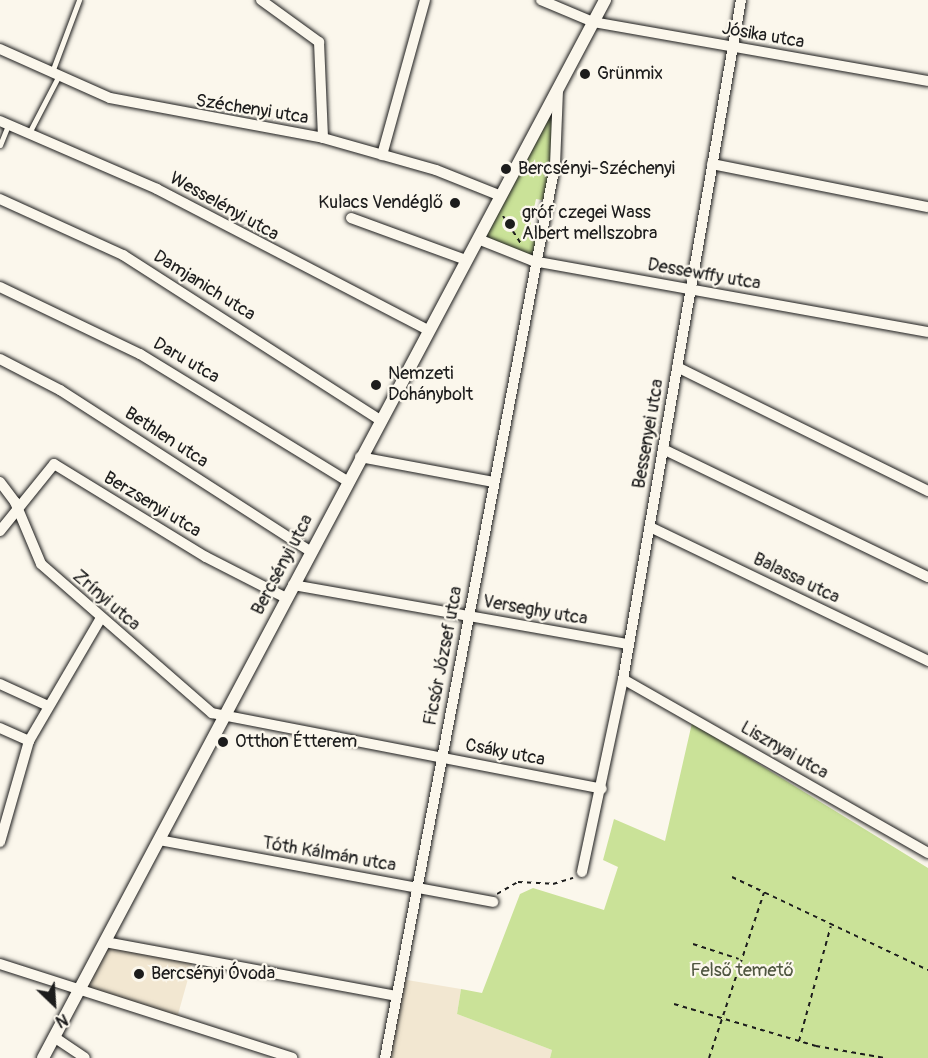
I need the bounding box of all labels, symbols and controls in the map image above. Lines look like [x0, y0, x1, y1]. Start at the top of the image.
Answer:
street label: Jósika utca [720, 18, 806, 54]
place label: Grünmix [597, 63, 663, 85]
marker: Grünmix [578, 67, 592, 81]
street label: Széchenyi utca [194, 90, 310, 130]
place label: Bercsényi-Széchenyi [518, 158, 675, 180]
marker: Bercsényi-Széchenyi [499, 162, 513, 176]
street label: Wesselényi utca [166, 168, 282, 246]
place label: Kulacs Vendéglő [318, 192, 443, 214]
marker: Kulacs Vendéglő [448, 196, 462, 210]
place label: gróf czegei Wass Albert mellszobra [522, 203, 657, 246]
marker: gróf czegei Wass Albert mellszobra [503, 217, 517, 231]
street label: Damjanich utca [149, 246, 259, 326]
street label: Dessewffy utca [646, 254, 762, 296]
street label: Daru utca [149, 333, 223, 389]
place label: Nemzeti Dohánybolt [388, 364, 473, 406]
marker: Nemzeti Dohánybolt [369, 378, 383, 392]
street label: Bessenyei utca [629, 378, 669, 490]
street label: Bethlen utca [120, 403, 212, 473]
street label: Berzsenyi utca [99, 467, 205, 543]
street label: Bercsényi utca [247, 511, 319, 619]
street label: Balassa utca [749, 549, 843, 609]
street label: Zrínyi utca [68, 566, 144, 636]
street label: Ficsór József utca [420, 585, 468, 727]
street label: Verseghy utca [481, 591, 589, 631]
street label: Lisznyai utca [736, 717, 832, 785]
place label: Otthon Étterem [235, 731, 357, 753]
marker: Otthon Étterem [216, 735, 230, 749]
street label: Csáky utca [463, 735, 547, 771]
street label: Tóth Kálmán utca [261, 833, 397, 877]
park label: Felső temető [690, 960, 794, 982]
place label: Bercsényi Óvoda [151, 963, 275, 985]
marker: Bercsényi Óvoda [132, 967, 146, 981]
north arrow [24, 974, 84, 1034]
text: N [52, 1009, 71, 1032]

